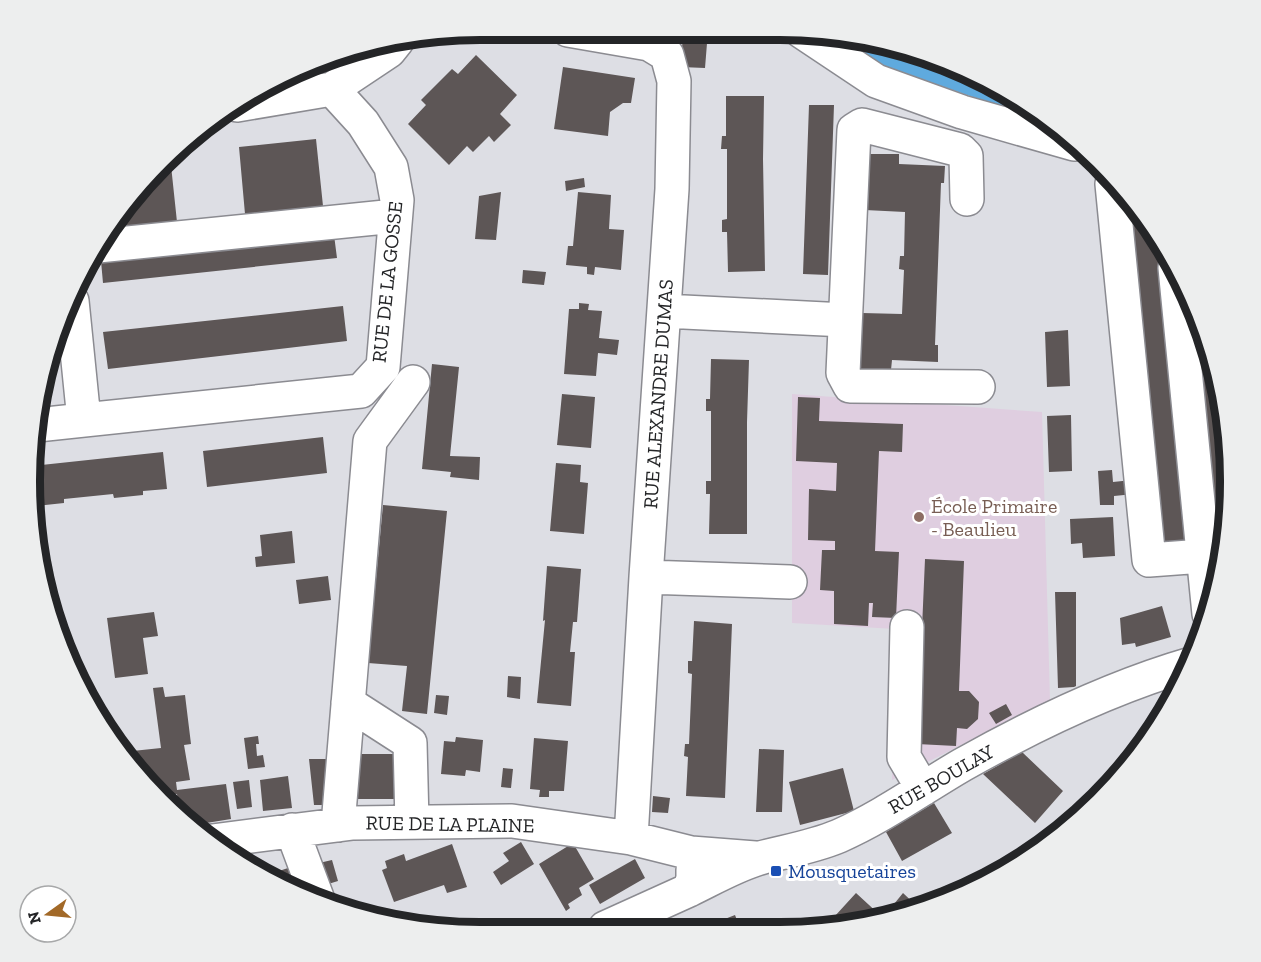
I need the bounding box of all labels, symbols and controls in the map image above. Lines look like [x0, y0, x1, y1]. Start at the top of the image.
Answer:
street label: RUE DE LA GOSSE [367, 200, 407, 364]
street label: RUE ALEXANDRE DUMAS [638, 278, 678, 510]
place label: École Primaire - Beaulieu [931, 494, 1057, 541]
marker: École Primaire - Beaulieu [912, 510, 926, 524]
street label: RUE BOULAY [884, 739, 999, 819]
street label: RUE DE LA PLAINE [365, 811, 535, 837]
place label: Mousquetaires [788, 859, 916, 883]
marker: Mousquetaires [769, 864, 783, 878]
north arrow [18, 884, 78, 944]
text: N [23, 909, 45, 926]

